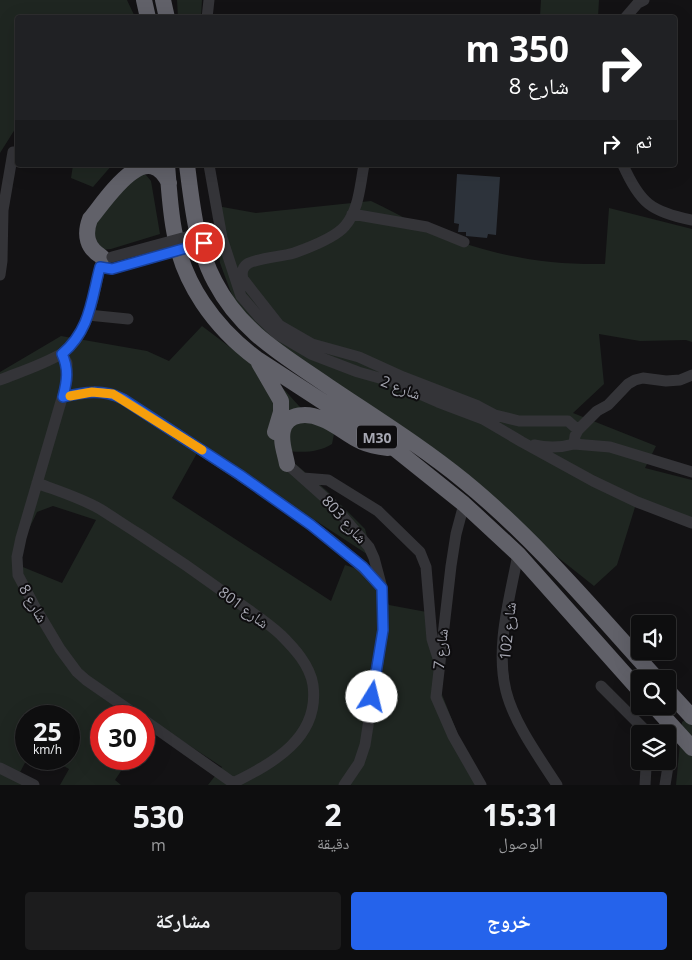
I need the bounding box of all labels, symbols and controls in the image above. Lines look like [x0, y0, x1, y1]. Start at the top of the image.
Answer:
text: 350 m [465, 25, 569, 72]
icon: right [587, 35, 652, 100]
text: شارع 8 [509, 70, 569, 100]
text: ثم [635, 128, 652, 154]
icon: right [597, 130, 625, 158]
pin [183, 222, 225, 264]
icon: arrive [190, 229, 218, 257]
street label: شارع 2 [378, 370, 424, 405]
road number: M30 [357, 426, 397, 448]
street label: شارع 803 [317, 491, 372, 548]
street label: شارع 8 [14, 580, 53, 626]
street label: شارع 801 [214, 582, 273, 633]
street label: شارع 102 [494, 601, 521, 661]
map controls [631, 615, 676, 770]
button: sound [631, 615, 676, 660]
street label: شارع 7 [428, 627, 453, 671]
position arrow [345, 670, 397, 722]
button: search [631, 670, 676, 715]
speed limit sign: 30 [90, 705, 155, 770]
text: 25 [33, 714, 62, 748]
button: layers [631, 725, 676, 770]
text: km/h [33, 741, 62, 758]
text: 2 [325, 794, 342, 835]
text: 15:31 [482, 794, 559, 835]
text: 530 [133, 796, 184, 837]
text: دقيقة [317, 832, 349, 854]
text: الوصول [499, 832, 543, 854]
text: m [151, 834, 166, 856]
button: مشاركة [25, 892, 341, 950]
button: خروج [351, 892, 667, 950]

